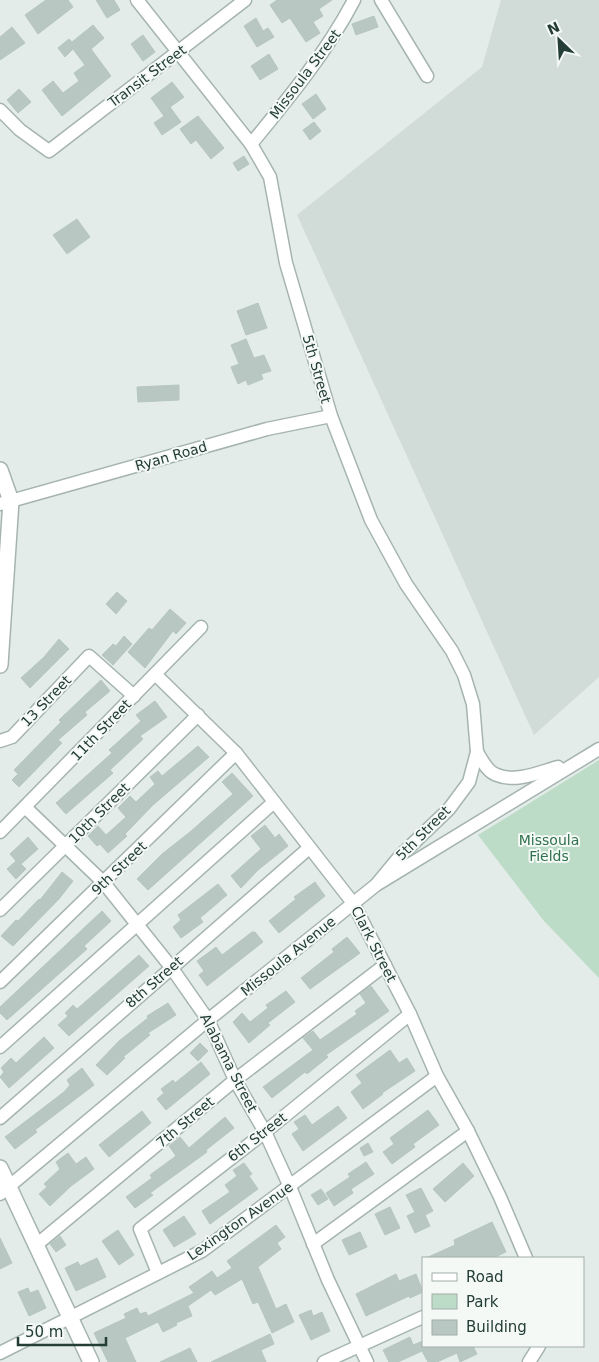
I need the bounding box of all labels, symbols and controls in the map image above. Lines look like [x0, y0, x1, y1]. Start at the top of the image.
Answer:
north arrow [534, 15, 584, 65]
text: N [545, 18, 562, 38]
street label: Missoula Street [266, 26, 344, 122]
street label: Transit Street [104, 41, 190, 111]
street label: 5th Street [300, 333, 335, 405]
street label: Ryan Road [133, 438, 209, 474]
street label: 13 Street [18, 672, 75, 730]
street label: 11th Street [68, 696, 135, 764]
street label: 10th Street [65, 779, 133, 847]
street label: 5th Street [393, 802, 454, 863]
park label: Missoula Fields [519, 832, 579, 864]
street label: 9th Street [88, 837, 150, 898]
street label: Clark Street [348, 903, 400, 985]
street label: Missoula Avenue [238, 913, 338, 999]
street label: 8th Street [122, 953, 186, 1011]
street label: Alabama Street [197, 1011, 261, 1116]
street label: 7th Street [153, 1093, 217, 1151]
street label: 6th Street [224, 1109, 290, 1165]
street label: Lexington Avenue [184, 1179, 296, 1263]
legend [422, 1257, 584, 1347]
text: Road [466, 1268, 504, 1286]
text: Park [466, 1293, 499, 1311]
scale bar [18, 1314, 105, 1346]
text: Building [466, 1318, 527, 1336]
text: 50 m [25, 1323, 63, 1341]

